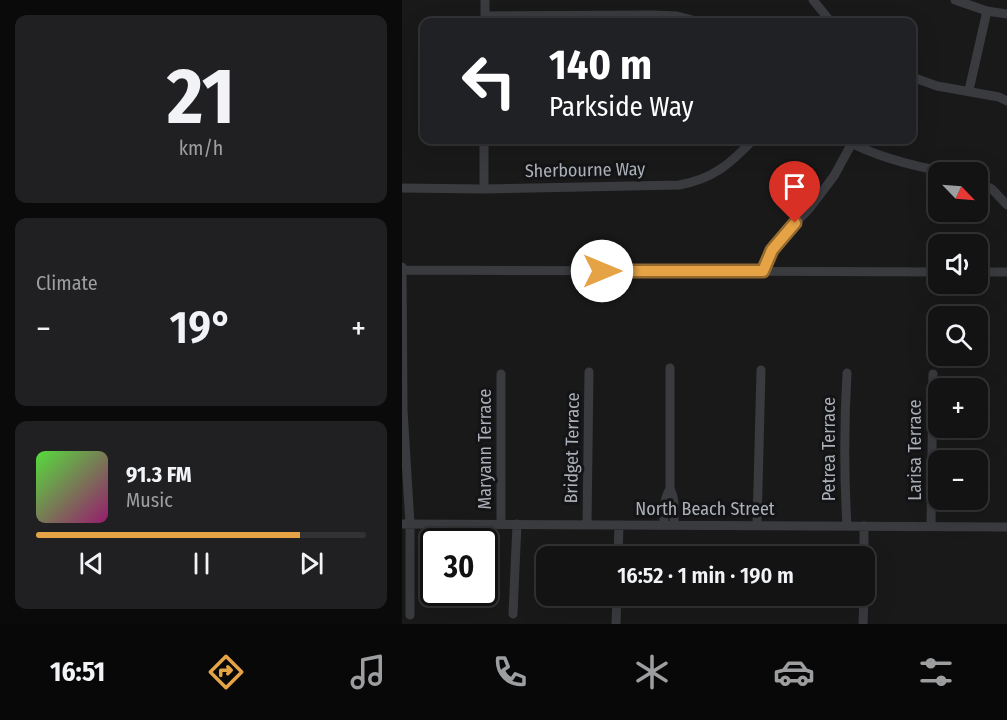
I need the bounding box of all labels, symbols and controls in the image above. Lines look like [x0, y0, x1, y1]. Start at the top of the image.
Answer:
text: 140 m [549, 40, 652, 90]
icon: left [450, 42, 528, 120]
text: 21 [167, 50, 235, 144]
text: Parkside Way [549, 91, 694, 123]
text: km/h [179, 136, 223, 160]
street label: Sherbourne Way [525, 158, 645, 182]
pin [769, 161, 820, 223]
north arrow [928, 162, 988, 222]
map controls [928, 162, 988, 510]
icon: arrive [778, 170, 811, 203]
button: sound [928, 234, 988, 294]
position arrow [570, 239, 634, 303]
text: Climate [36, 271, 98, 295]
text: 19° [170, 301, 232, 355]
button: search [928, 306, 988, 366]
text: − [36, 309, 51, 349]
text: + [351, 309, 366, 349]
button: + [928, 378, 988, 438]
street label: Maryann Terrace [474, 388, 496, 510]
street label: Bridget Terrace [560, 392, 584, 504]
street label: Petrea Terrace [818, 397, 840, 501]
street label: Larisa Terrace [904, 399, 926, 501]
button: − [928, 450, 988, 510]
text: 91.3 FM [126, 461, 192, 488]
text: Music [126, 488, 173, 512]
street label: North Beach Street [635, 498, 775, 520]
speed limit sign: 30 [420, 528, 498, 606]
icon: previous [75, 547, 108, 580]
icon: pause [185, 547, 218, 580]
icon: next [295, 547, 328, 580]
text: 16:52 · 1 min · 190 m [617, 562, 794, 589]
icon: directions [205, 651, 247, 693]
icon: music [347, 651, 389, 693]
icon: phone [489, 651, 531, 693]
icon: climate [631, 651, 673, 693]
icon: car [773, 651, 815, 693]
icon: filters [915, 651, 957, 693]
text: 16:51 [50, 656, 105, 688]

